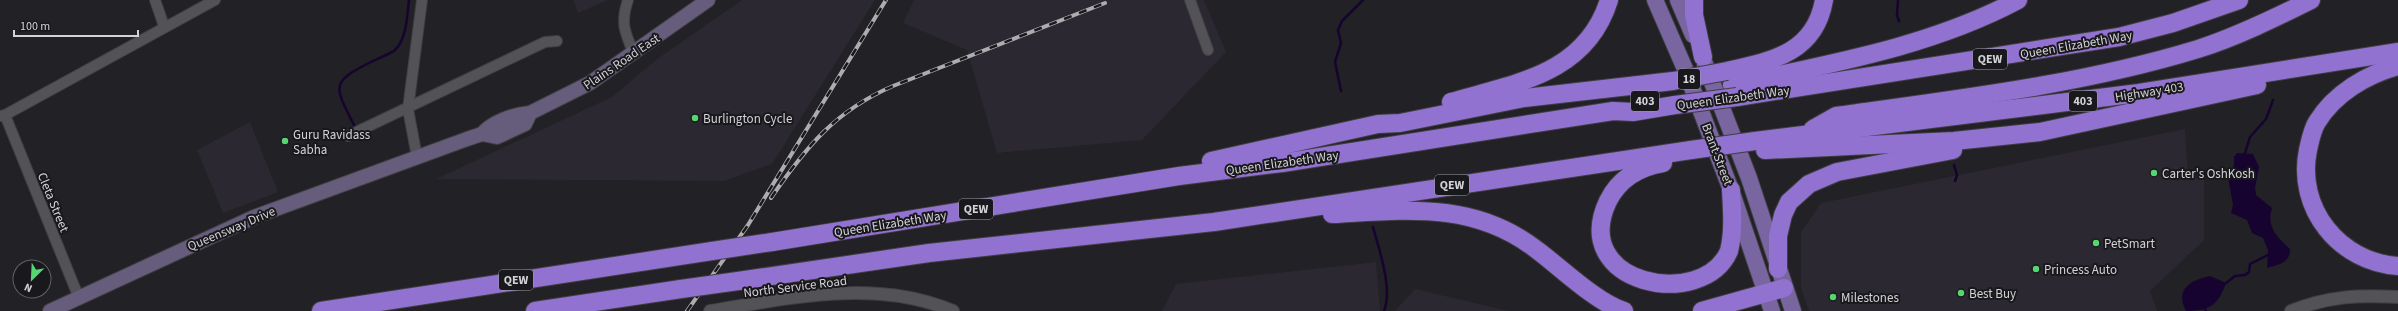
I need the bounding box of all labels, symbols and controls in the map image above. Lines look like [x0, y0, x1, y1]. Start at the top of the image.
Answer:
scale bar [14, 12, 138, 38]
text: 100 m [20, 18, 50, 35]
street label: Queen Elizabeth Way [2019, 26, 2134, 64]
street label: Plains Road East [580, 29, 664, 94]
road number: QEW [1973, 49, 2007, 69]
road number: 18 [1678, 69, 1700, 89]
street label: Highway 403 [2114, 78, 2185, 106]
street label: Queen Elizabeth Way [1676, 81, 1791, 115]
road number: 403 [1631, 91, 1659, 111]
road number: 403 [2069, 91, 2097, 111]
place label: Burlington Cycle [703, 110, 792, 128]
marker: Burlington Cycle [690, 113, 700, 123]
street label: Brant Street [1697, 121, 1737, 189]
place label: Guru Ravidass Sabha [293, 126, 371, 159]
marker: Guru Ravidass Sabha [280, 136, 290, 146]
street label: Queen Elizabeth Way [1225, 146, 1340, 180]
place label: Carter's OshKosh [2162, 165, 2255, 183]
marker: Carter's OshKosh [2149, 168, 2159, 178]
street label: Cleta Street [33, 170, 73, 235]
road number: QEW [1435, 175, 1469, 195]
road number: QEW [959, 199, 993, 219]
street label: Queensway Drive [185, 202, 278, 256]
street label: Queen Elizabeth Way [833, 206, 948, 242]
place label: PetSmart [2104, 235, 2156, 253]
marker: PetSmart [2091, 238, 2101, 248]
north arrow [12, 259, 52, 299]
place label: Princess Auto [2044, 261, 2117, 279]
marker: Princess Auto [2031, 264, 2041, 274]
road number: QEW [499, 270, 533, 290]
street label: North Service Road [742, 272, 848, 302]
text: N [22, 279, 35, 296]
place label: Best Buy [1969, 285, 2016, 303]
marker: Best Buy [1956, 288, 1966, 298]
place label: Milestones [1841, 289, 1899, 307]
marker: Milestones [1828, 292, 1838, 302]

